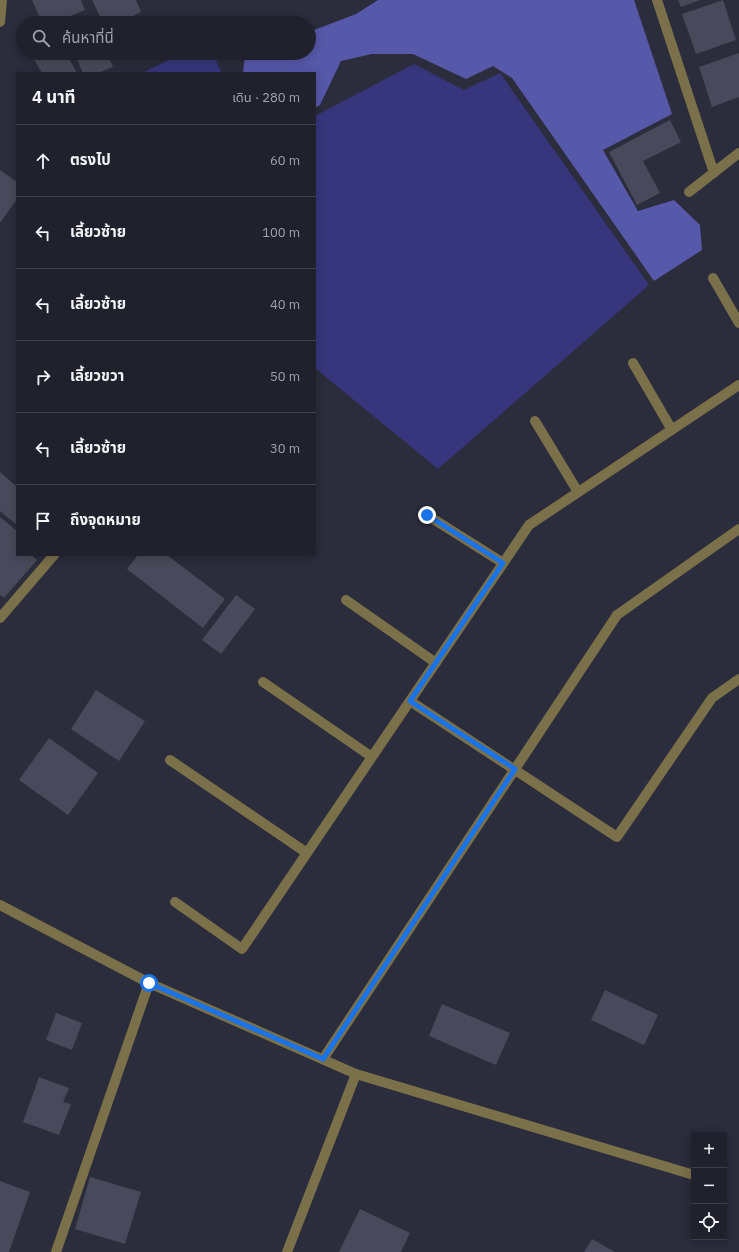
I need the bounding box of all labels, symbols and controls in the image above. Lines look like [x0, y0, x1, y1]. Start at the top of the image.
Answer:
search box [16, 16, 316, 60]
icon: search [30, 27, 52, 49]
text: ค้นหาที่นี่ [62, 28, 114, 47]
text: 4 นาที [32, 86, 76, 108]
text: เดิน · 280 m [232, 89, 300, 106]
icon: ahead [32, 150, 54, 172]
text: ตรงไป [70, 150, 111, 169]
text: 60 m [270, 152, 300, 169]
icon: left [32, 222, 54, 244]
text: เลี้ยวซ้าย [70, 222, 126, 241]
text: 100 m [262, 224, 300, 241]
icon: left [32, 294, 54, 316]
text: เลี้ยวซ้าย [70, 294, 126, 313]
text: 40 m [270, 296, 300, 313]
icon: right [32, 366, 54, 388]
text: เลี้ยวขวา [70, 366, 124, 385]
text: 50 m [270, 368, 300, 385]
icon: left [32, 438, 54, 460]
text: เลี้ยวซ้าย [70, 438, 126, 457]
text: 30 m [270, 440, 300, 457]
route end [418, 506, 436, 524]
icon: arrive [32, 510, 54, 532]
text: ถึงจุดหมาย [70, 510, 141, 529]
route start [140, 974, 158, 992]
map controls [691, 1132, 727, 1240]
button: + [691, 1132, 727, 1168]
button: − [691, 1168, 727, 1204]
button: locate [691, 1204, 727, 1240]

